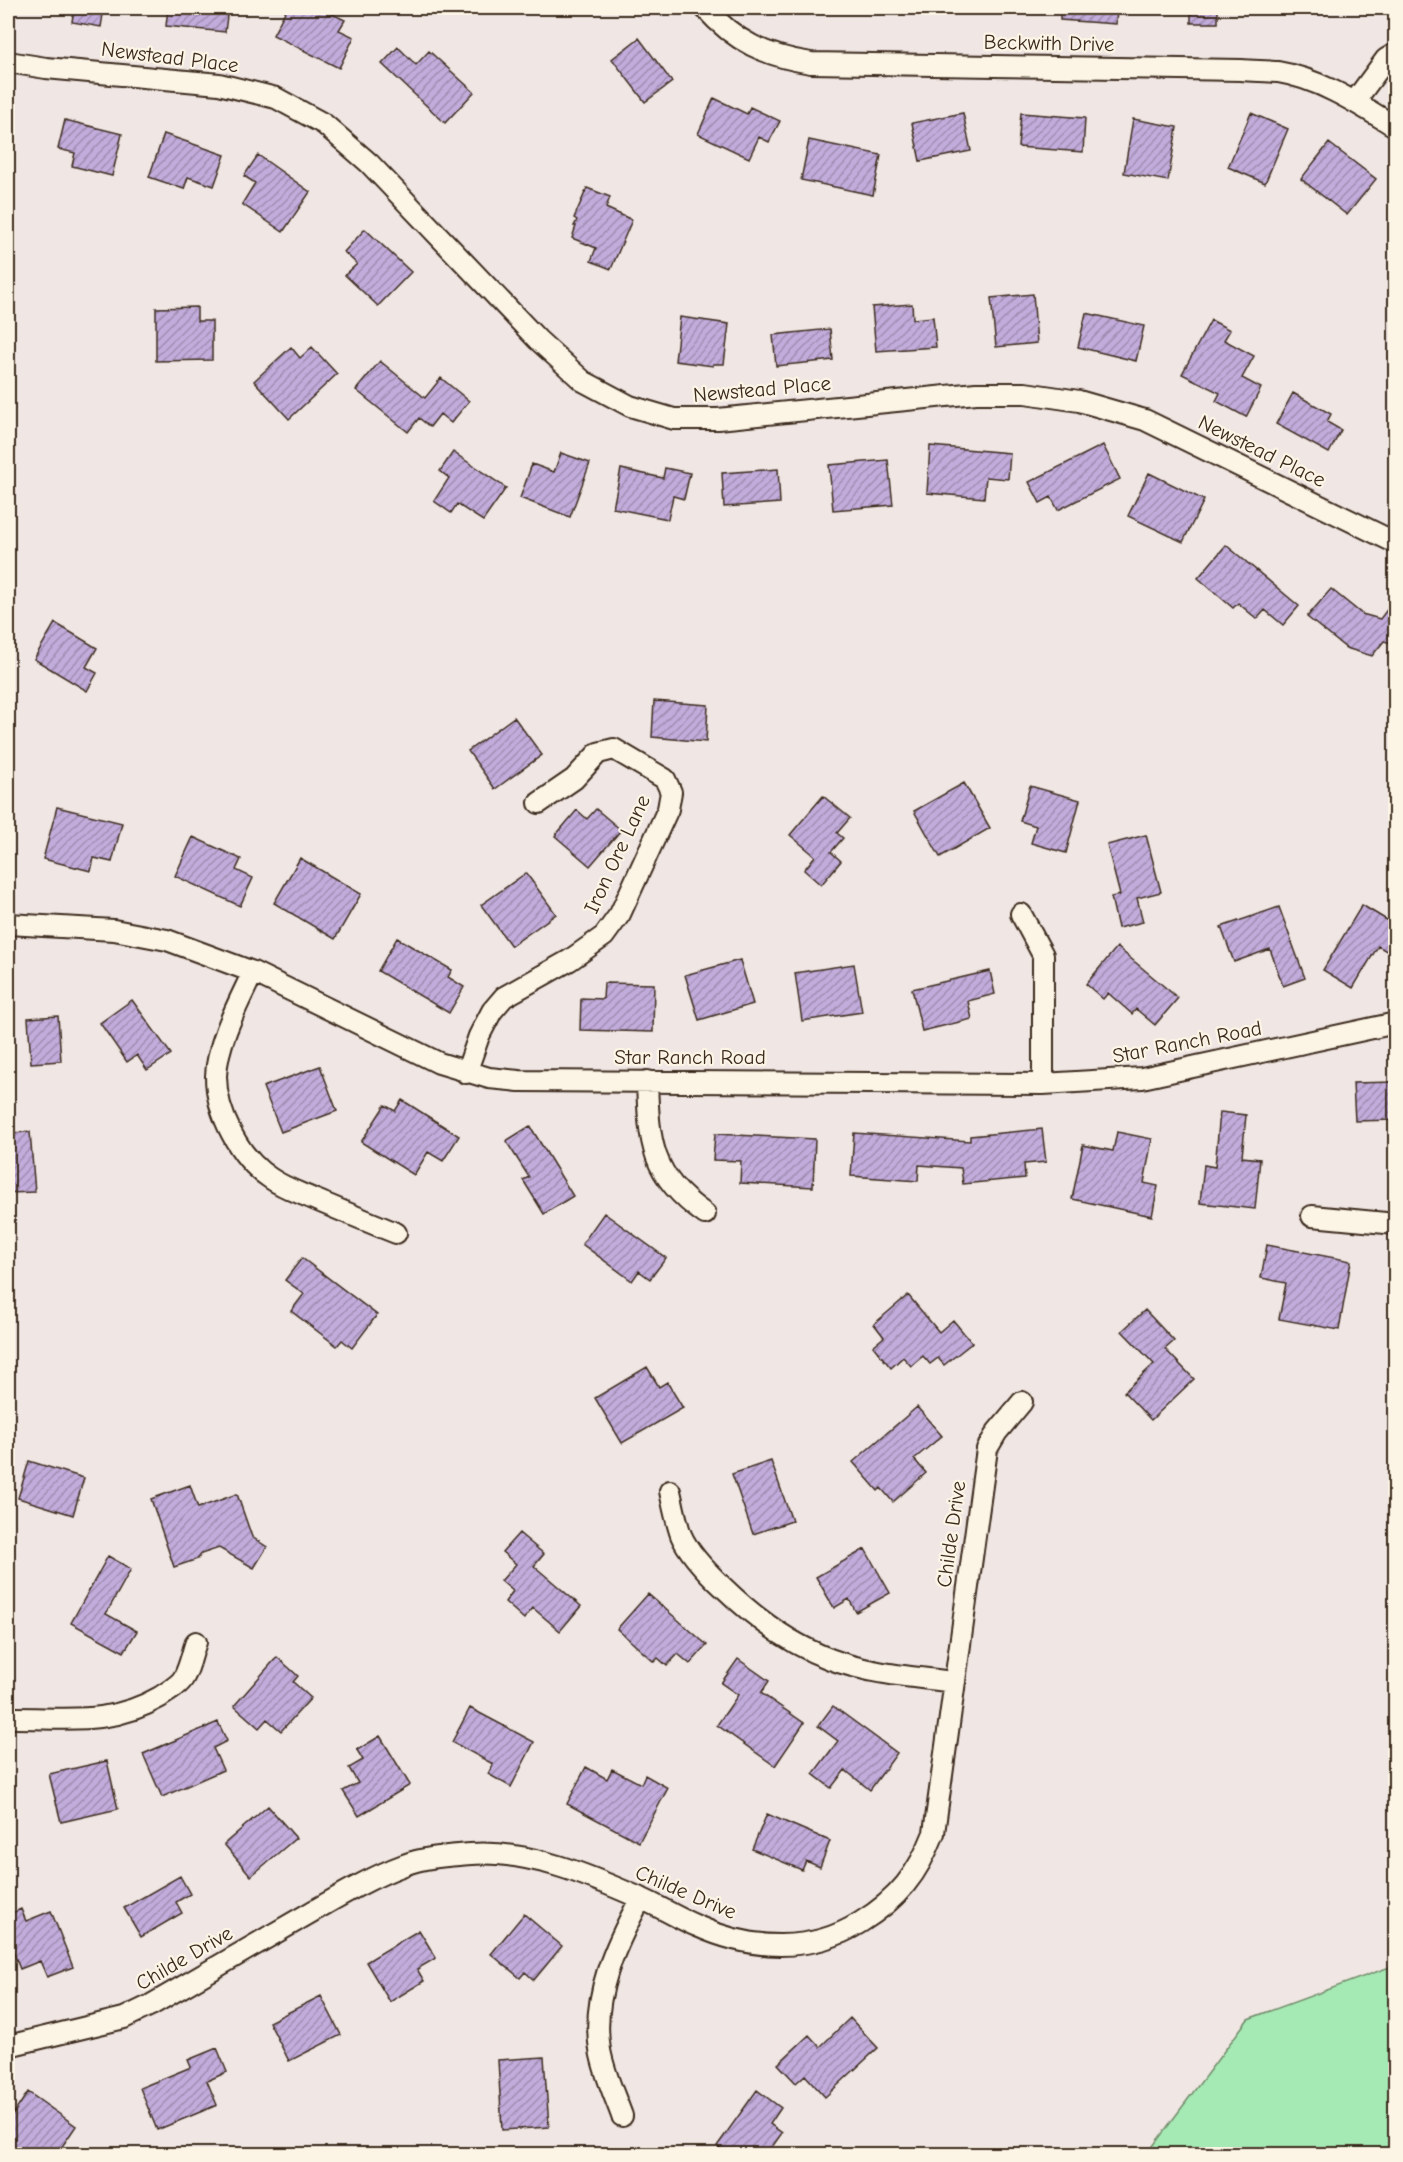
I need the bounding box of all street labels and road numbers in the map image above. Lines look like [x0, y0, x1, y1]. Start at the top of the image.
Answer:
street label: Beckwith Drive [983, 30, 1115, 56]
street label: Newstead Place [100, 37, 240, 77]
street label: Newstead Place [692, 371, 832, 407]
street label: Newstead Place [1195, 410, 1329, 492]
street label: Iron Ore Lane [579, 791, 655, 917]
street label: Star Ranch Road [1110, 1016, 1264, 1068]
street label: Star Ranch Road [614, 1045, 766, 1069]
street label: Childe Drive [932, 1479, 970, 1589]
street label: Childe Drive [632, 1860, 740, 1924]
street label: Childe Drive [132, 1921, 236, 1995]

